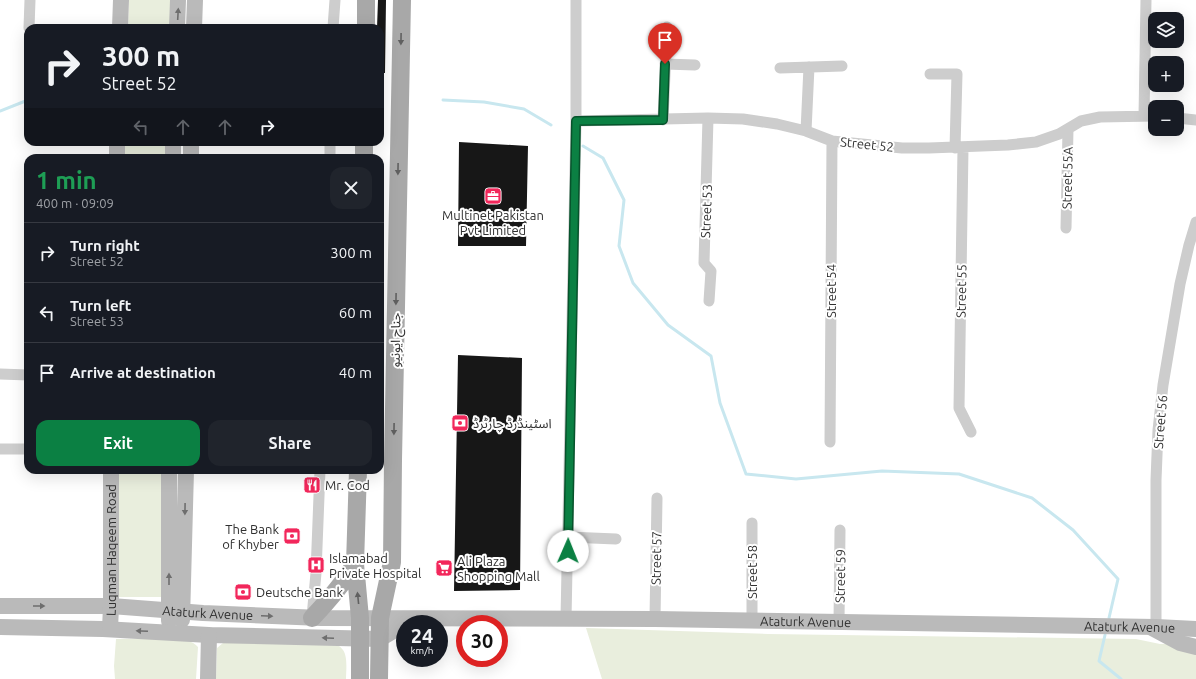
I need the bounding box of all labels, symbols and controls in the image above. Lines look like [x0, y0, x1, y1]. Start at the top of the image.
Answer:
one-way arrow [174, 8, 181, 20]
map controls [1148, 12, 1184, 136]
button: layers [1148, 12, 1184, 48]
pin [648, 23, 682, 64]
icon: arrive [654, 29, 676, 51]
one-way arrow [398, 33, 404, 46]
icon: right [36, 40, 88, 92]
text: 300 m [102, 40, 180, 71]
button: + [1148, 56, 1184, 92]
text: Street 52 [102, 73, 177, 93]
button: − [1148, 100, 1184, 136]
icon: left [130, 116, 152, 138]
icon: ahead [172, 116, 194, 138]
icon: ahead [214, 116, 236, 138]
icon: right [256, 116, 278, 138]
street label: Street 52 [839, 134, 895, 154]
street label: Street 55A [1059, 146, 1075, 209]
one-way arrow [395, 163, 402, 175]
text: 1 min [36, 167, 97, 194]
button: close [330, 167, 372, 209]
street label: Street 53 [698, 184, 714, 238]
office icon: Multinet Pakistan Pvt Limited [483, 186, 503, 206]
text: 400 m · 09:09 [36, 196, 114, 210]
place label: Multinet Pakistan Pvt Limited [442, 208, 544, 237]
text: Turn right [70, 237, 140, 254]
icon: right [36, 242, 58, 264]
text: 300 m [330, 244, 372, 261]
text: Street 52 [70, 254, 124, 268]
street label: Street 54 [824, 264, 838, 318]
street label: Street 55 [954, 264, 968, 318]
one-way arrow [393, 293, 399, 306]
text: Turn left [70, 297, 131, 314]
icon: left [36, 302, 58, 324]
text: 60 m [339, 304, 372, 321]
street label: جناح ایونیو [388, 312, 406, 368]
text: Street 53 [70, 314, 124, 328]
icon: arrive [36, 362, 58, 384]
text: Arrive at destination [70, 364, 216, 381]
text: 40 m [339, 364, 372, 381]
street label: Street 56 [1151, 395, 1169, 449]
bank icon: اسٹینڈرڈ چارٹرڈ [450, 413, 470, 433]
place label: اسٹینڈرڈ چارٹرڈ [473, 416, 552, 433]
button: Exit [36, 420, 200, 466]
button: Share [208, 420, 372, 466]
one-way arrow [390, 423, 397, 435]
restaurant icon: Mr. Cod [302, 475, 322, 495]
place label: Mr. Cod [325, 478, 370, 492]
street label: Luqman Haqeem Road [104, 484, 118, 616]
one-way arrow [181, 503, 188, 515]
place label: The Bank of Khyber [222, 522, 279, 551]
bank icon: The Bank of Khyber [282, 526, 302, 546]
position arrow [547, 530, 589, 572]
street label: Street 57 [649, 531, 663, 585]
street label: Street 58 [745, 545, 759, 599]
street label: Street 59 [833, 549, 847, 603]
place label: Islamabad Private Hospital [329, 551, 422, 580]
place label: Ali Plaza Shopping Mall [457, 554, 540, 583]
hospital icon: Islamabad Private Hospital [306, 555, 326, 575]
supermarket icon: Ali Plaza Shopping Mall [434, 558, 454, 578]
one-way arrow [166, 572, 172, 585]
bank icon: Deutsche Bank [233, 582, 253, 602]
place label: Deutsche Bank [256, 585, 344, 599]
one-way arrow [355, 592, 362, 604]
one-way arrow [33, 603, 46, 609]
street label: Ataturk Avenue [162, 603, 254, 622]
one-way arrow [261, 613, 274, 619]
street label: Ataturk Avenue [760, 614, 851, 629]
speed limit sign: 30 [456, 615, 508, 667]
street label: Ataturk Avenue [1084, 619, 1175, 635]
text: 24 [411, 624, 433, 647]
one-way arrow [136, 627, 148, 634]
one-way arrow [322, 634, 334, 641]
text: km/h [410, 645, 434, 656]

